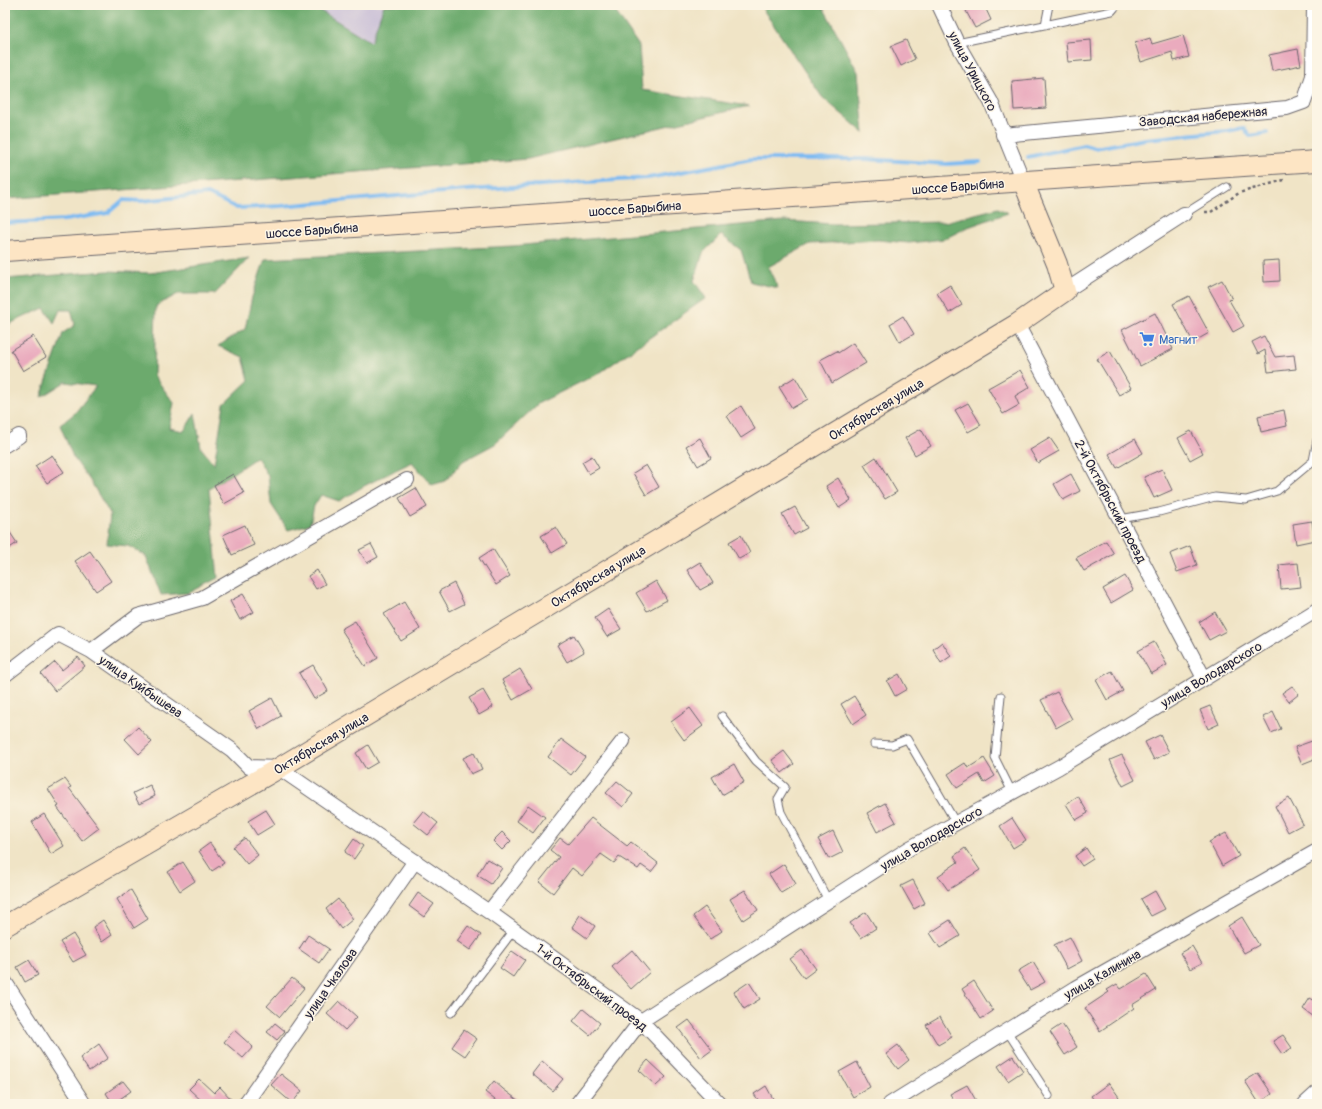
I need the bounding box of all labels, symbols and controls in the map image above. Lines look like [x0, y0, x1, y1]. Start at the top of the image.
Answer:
street label: улица Урицкого [944, 28, 1000, 114]
street label: Заводская набережная [1138, 103, 1268, 131]
street label: шоссе Барыбина [911, 176, 1005, 198]
street label: шоссе Барыбина [588, 198, 682, 220]
street label: шоссе Барыбина [265, 220, 359, 242]
supermarket icon: Магнит [1138, 330, 1156, 348]
place label: Магнит [1159, 332, 1198, 348]
street label: Октябрьская улица [826, 375, 927, 444]
street label: 2-й Октябрьский проезд [1071, 437, 1150, 566]
street label: Октябрьская улица [548, 542, 649, 611]
street label: улица Володарского [1157, 638, 1265, 712]
street label: улица Куйбышева [95, 651, 185, 722]
street label: Октябрьская улица [271, 709, 372, 778]
street label: улица Володарского [877, 803, 985, 875]
street label: 1-й Октябрьский проезд [533, 941, 650, 1035]
street label: улица Чкалова [300, 945, 361, 1023]
street label: улица Калинина [1060, 946, 1144, 1004]

